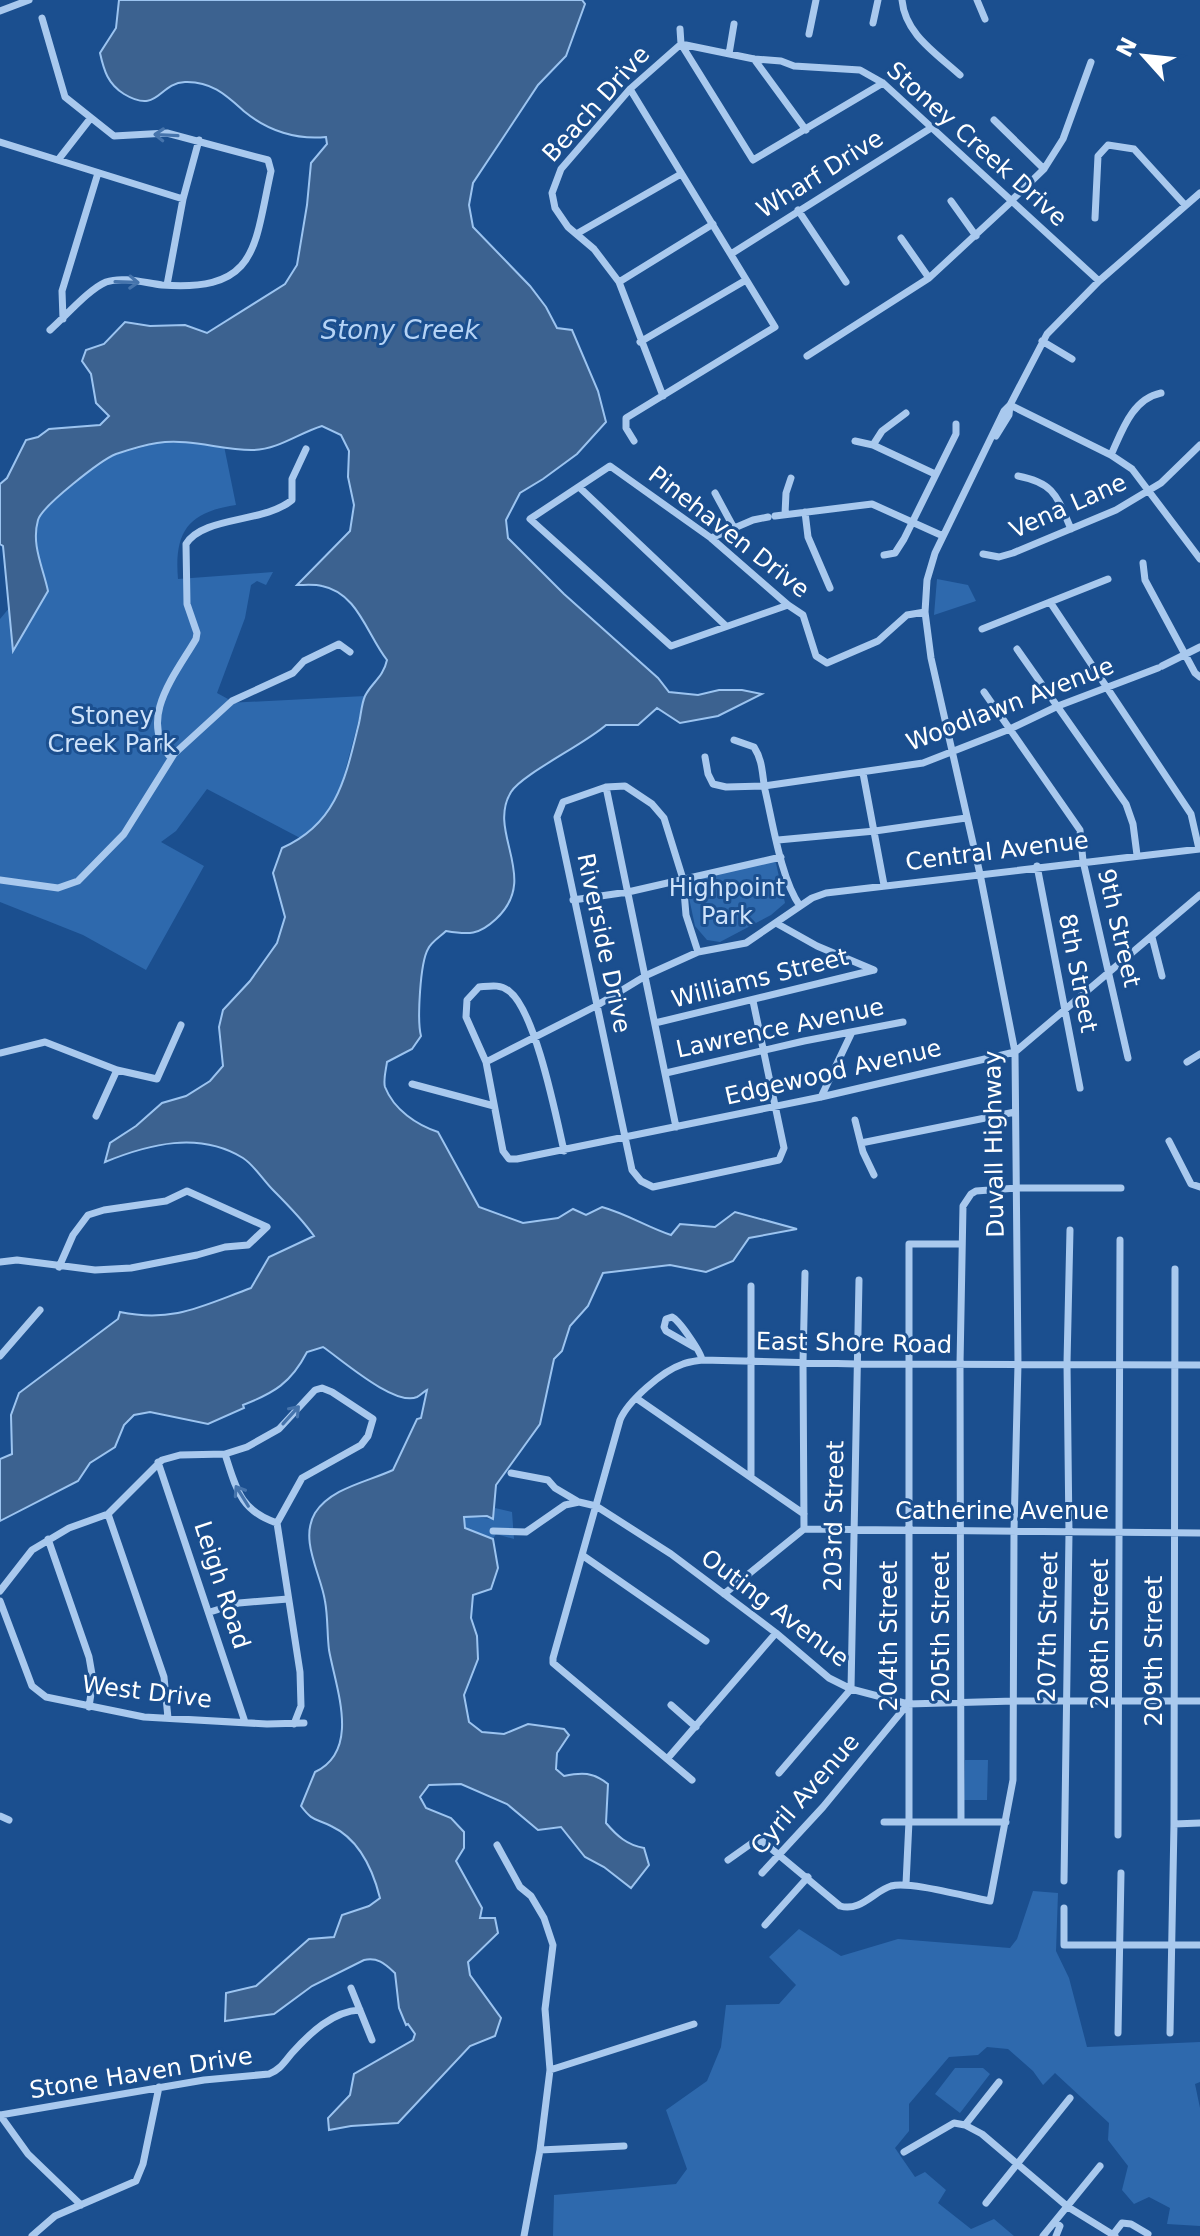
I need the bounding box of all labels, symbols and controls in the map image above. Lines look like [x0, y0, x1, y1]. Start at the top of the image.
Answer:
north arrow [1104, 16, 1184, 96]
text: N [1111, 33, 1142, 61]
street label: Beach Drive [537, 40, 655, 168]
street label: Stoney Creek Drive [881, 56, 1073, 232]
street label: Wharf Drive [752, 124, 888, 224]
one-way arrow [153, 127, 179, 142]
one-way arrow [113, 274, 140, 289]
water label: Stony Creek [321, 315, 480, 345]
street label: Pinehaven Drive [643, 461, 815, 603]
street label: Vena Lane [1005, 468, 1131, 544]
street label: Woodlawn Avenue [902, 652, 1118, 756]
park label: Stoney Creek Park [47, 702, 177, 758]
street label: Central Avenue [904, 826, 1090, 876]
street label: Riverside Drive [571, 851, 637, 1035]
street label: 9th Street [1092, 866, 1146, 990]
park label: Highpoint Park [669, 874, 785, 930]
street label: 8th Street [1053, 911, 1103, 1035]
street label: Williams Street [669, 943, 851, 1013]
street label: Lawrence Avenue [674, 992, 886, 1064]
street label: Edgewood Avenue [722, 1033, 944, 1111]
street label: Duvall Highway [978, 1050, 1010, 1238]
street label: East Shore Road [756, 1327, 952, 1359]
one-way arrow [282, 1406, 300, 1426]
street label: 203rd Street [819, 1440, 849, 1592]
one-way arrow [234, 1486, 250, 1508]
street label: Catherine Avenue [895, 1497, 1109, 1525]
street label: Leigh Road [188, 1518, 256, 1652]
street label: Outing Avenue [696, 1543, 854, 1673]
street label: 207th Street [1033, 1551, 1063, 1703]
street label: 205th Street [927, 1552, 955, 1702]
street label: 208th Street [1086, 1559, 1114, 1709]
street label: 204th Street [875, 1561, 903, 1711]
street label: 209th Street [1140, 1576, 1168, 1726]
street label: West Drive [80, 1670, 214, 1714]
street label: Cyril Avenue [745, 1728, 865, 1860]
street label: Stone Haven Drive [27, 2042, 255, 2104]

